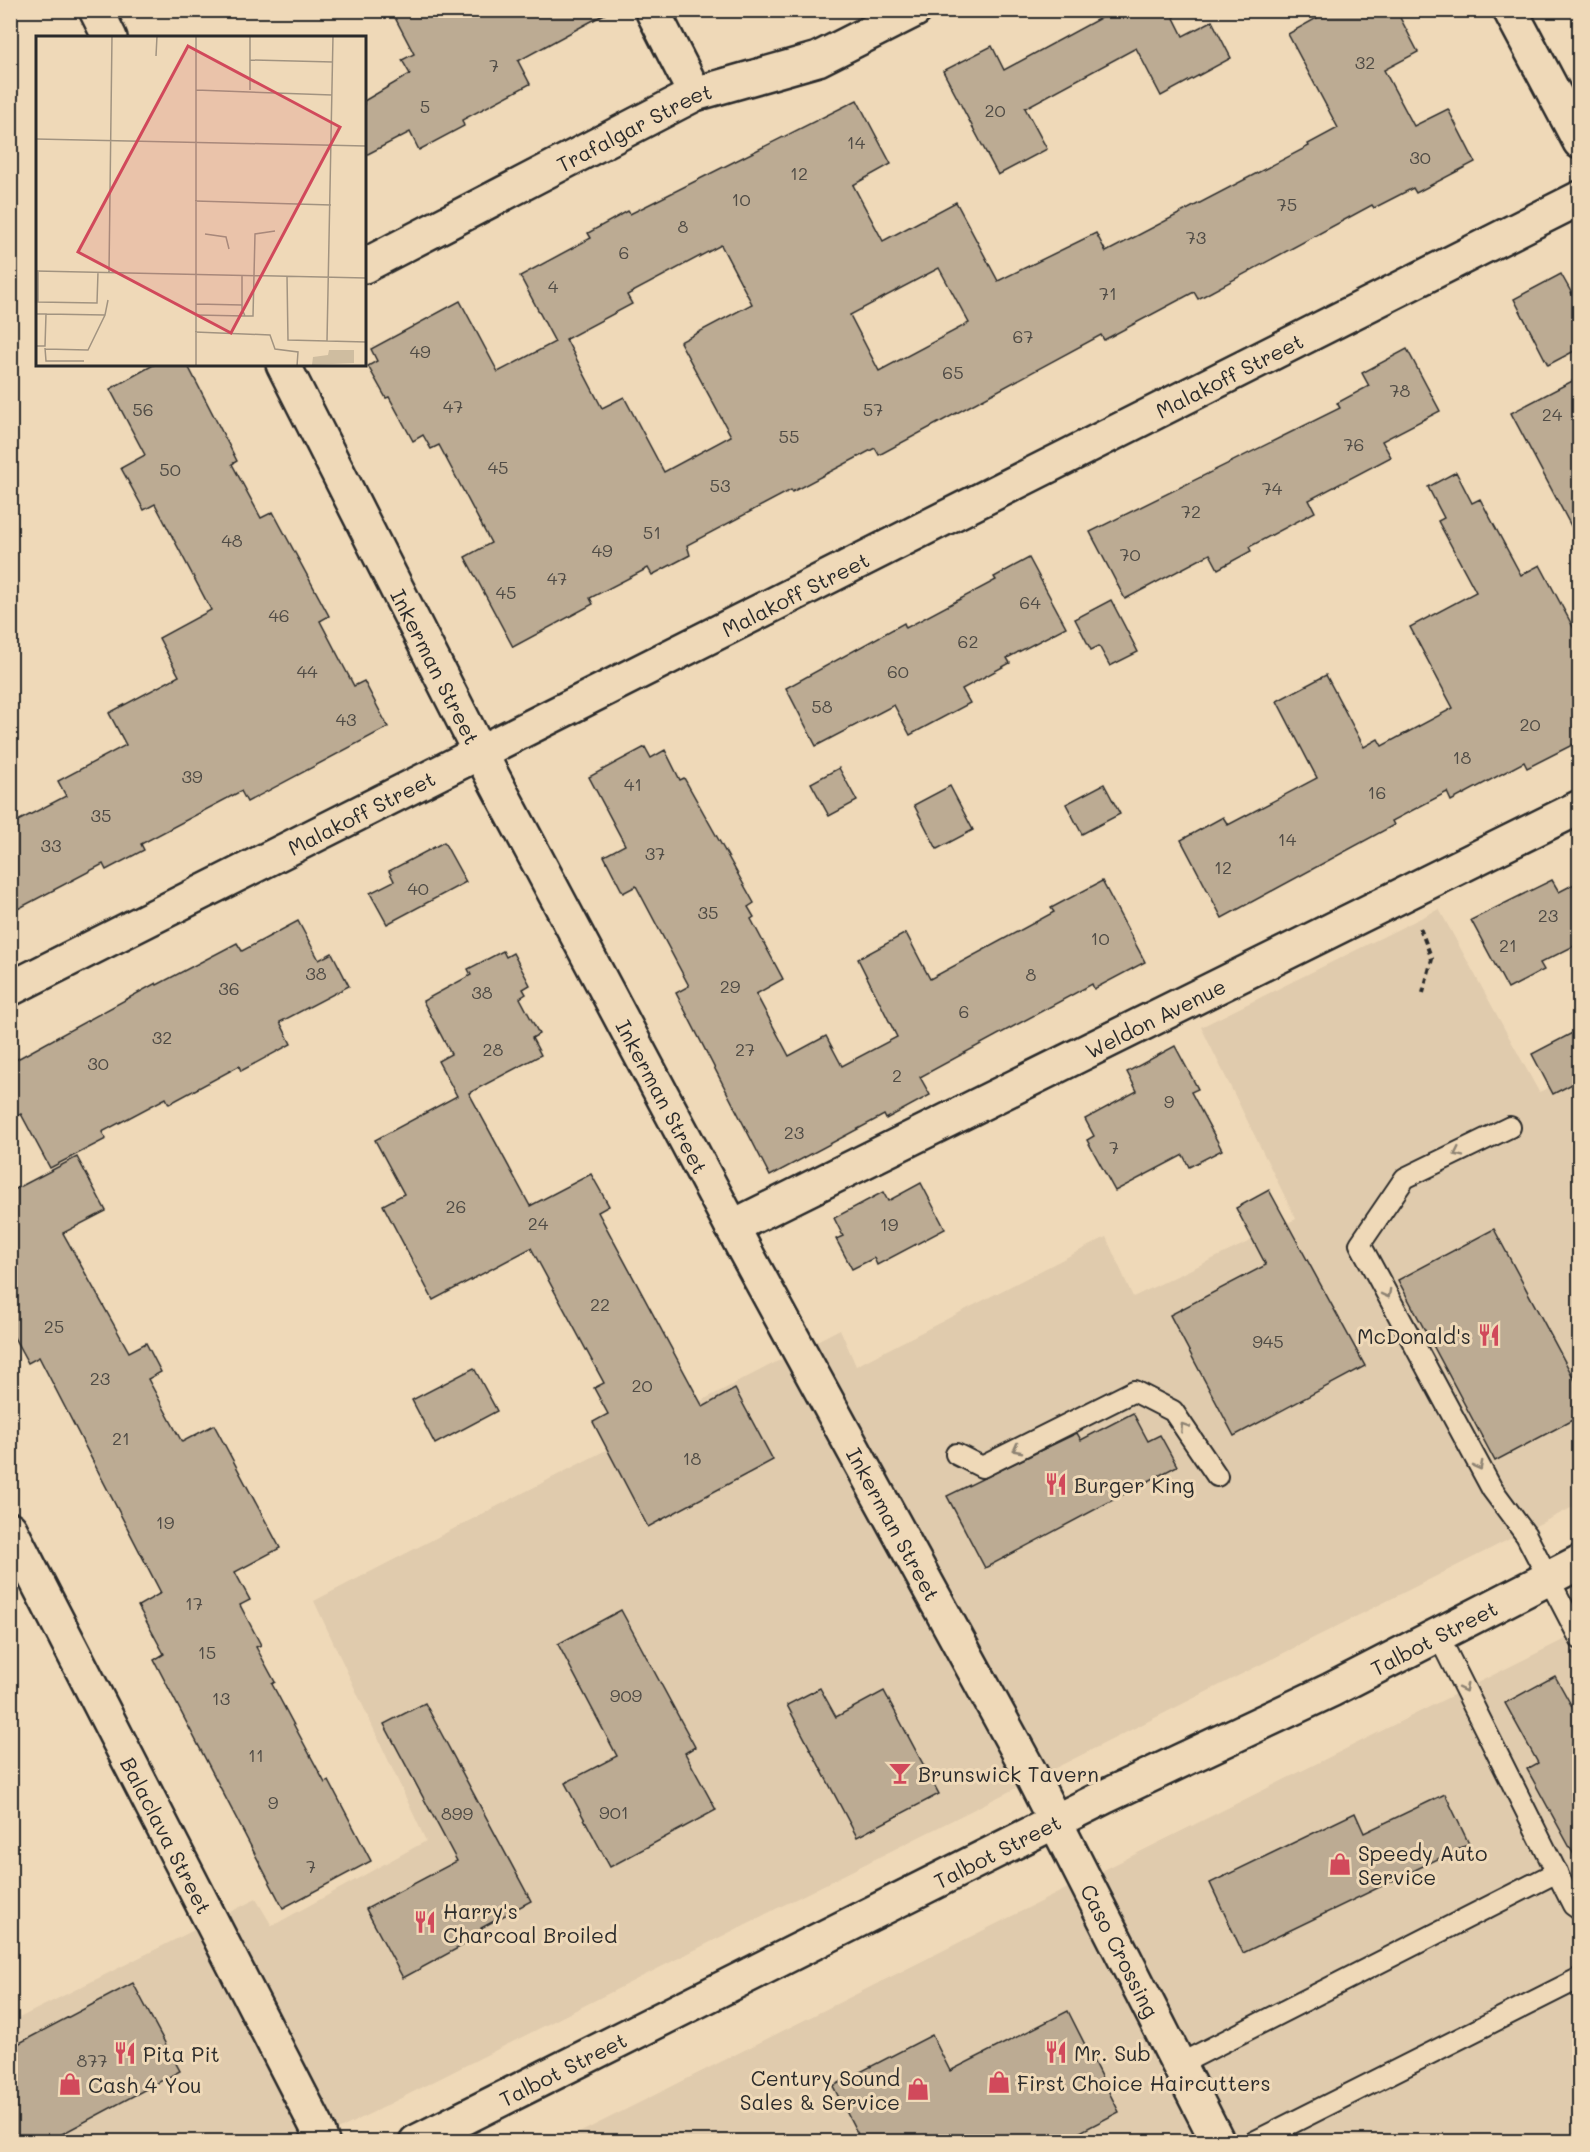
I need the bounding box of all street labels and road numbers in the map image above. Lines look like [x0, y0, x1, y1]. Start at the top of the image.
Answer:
street label: Trafalgar Street [552, 76, 715, 177]
street label: Malakoff Street [1151, 326, 1307, 423]
street label: Malakoff Street [717, 545, 873, 642]
street label: Inkerman Street [386, 584, 487, 749]
street label: Malakoff Street [283, 764, 439, 861]
street label: Weldon Avenue [1080, 971, 1230, 1064]
street label: Inkerman Street [611, 1015, 715, 1178]
street label: Inkerman Street [841, 1442, 947, 1605]
street label: Talbot Street [1366, 1594, 1502, 1681]
street label: Balaclava Street [116, 1752, 219, 1918]
street label: Talbot Street [929, 1807, 1065, 1894]
street label: Caso Crossing [1075, 1879, 1166, 2022]
street label: Talbot Street [495, 2025, 631, 2112]

